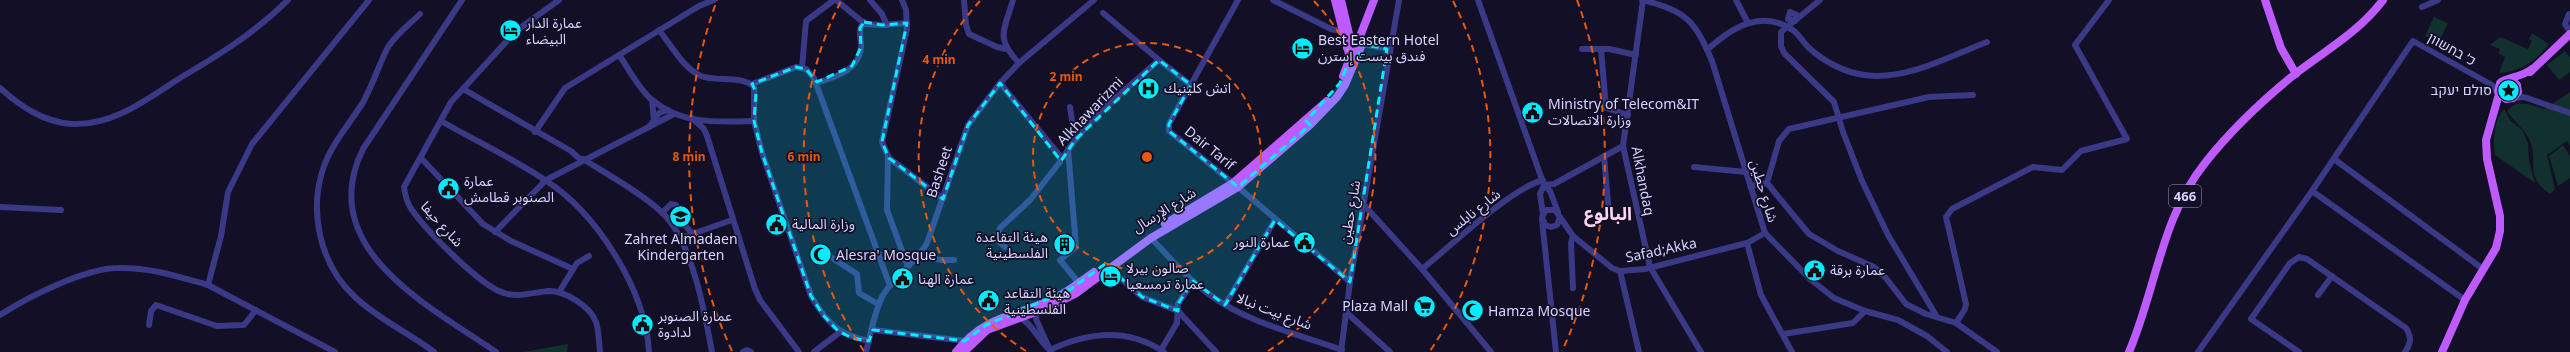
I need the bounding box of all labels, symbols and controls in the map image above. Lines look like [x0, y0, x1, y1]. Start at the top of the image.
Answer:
place label: عمارة الدار البيضاء [525, 13, 582, 48]
hotel icon: عمارة الدار البيضاء [498, 18, 524, 44]
street label: כ׳ בחשוון [2425, 27, 2480, 70]
place label: Best Eastern Hotel فندق بيست إسترن [1318, 30, 1439, 66]
hotel icon: Best Eastern Hotel فندق بيست إسترن [1289, 35, 1315, 61]
text: 4 min [922, 51, 956, 68]
text: 2 min [1049, 68, 1083, 85]
street label: Alkhawarizmi [1052, 72, 1127, 149]
hospital icon: اتش كلينيك [1135, 75, 1161, 101]
place icon: סולם יעקב [2495, 77, 2521, 103]
place label: اتش كلينيك [1164, 78, 1231, 97]
place label: סולם יעקב [2431, 80, 2492, 99]
place label: Ministry of Telecom&IT وزارة الاتصالات [1548, 94, 1699, 129]
public building icon: Ministry of Telecom&IT وزارة الاتصالات [1520, 99, 1546, 125]
street label: Dair Tarif [1181, 121, 1240, 175]
street label: Basheet [921, 144, 956, 200]
street label: Alkhandaq [1627, 145, 1660, 217]
text: 8 min [672, 148, 706, 165]
text: 6 min [787, 148, 821, 165]
centre of rings [1140, 150, 1154, 164]
street label: شارع حطين [1744, 157, 1783, 225]
place label: عمارة الصنوبر قطامش [464, 171, 554, 206]
public building icon: عمارة الصنوبر قطامش [436, 176, 462, 202]
street label: شارع حطين [1335, 178, 1366, 246]
street label: شارع الإرسال [1128, 182, 1200, 238]
street label: شارع نابلس [1441, 184, 1505, 241]
road number: 466 [2169, 185, 2201, 207]
street label: شارع حيفا [415, 197, 468, 252]
district label: البالوع [1584, 201, 1632, 227]
school or university icon: Zahret Almadaen Kindergarten [668, 204, 694, 230]
public building icon: وزارة المالية [763, 211, 789, 237]
place label: وزارة المالية [792, 214, 855, 233]
place label: هيئة التقاعدة الفلسطينية [976, 227, 1048, 262]
place label: Zahret Almadaen Kindergarten [624, 229, 738, 264]
public building icon: عمارة النور [1292, 229, 1318, 255]
building icon: هيئة التقاعدة الفلسطينية [1051, 232, 1077, 258]
place label: عمارة النور [1232, 232, 1290, 251]
street label: Safad;Akka [1624, 233, 1698, 266]
mosque icon: Alesra' Mosque [807, 242, 833, 268]
place label: Alesra' Mosque [836, 245, 936, 264]
public building icon: عمارة برقة [1802, 257, 1828, 283]
place label: صالون بيرلا عمارة ترمسعيا [1126, 258, 1204, 293]
place label: عمارة برقة [1830, 260, 1885, 279]
hotel icon: صالون بيرلا عمارة ترمسعيا [1098, 263, 1124, 289]
public building icon: عمارة الهنا [890, 266, 916, 292]
place label: عمارة الهنا [918, 269, 974, 288]
place label: هيئة التقاعد الفلسطينية [1004, 283, 1070, 318]
street label: شارع بيت نبالا [1233, 287, 1315, 336]
public building icon: هيئة التقاعد الفلسطينية [976, 288, 1002, 314]
supermarket icon: Plaza Mall [1411, 293, 1437, 319]
place label: Plaza Mall [1342, 296, 1408, 315]
mosque icon: Hamza Mosque [1460, 298, 1486, 324]
place label: Hamza Mosque [1488, 301, 1591, 320]
place label: عمارة الصنوبر لدادوة [657, 306, 732, 341]
public building icon: عمارة الصنوبر لدادوة [629, 311, 655, 337]

